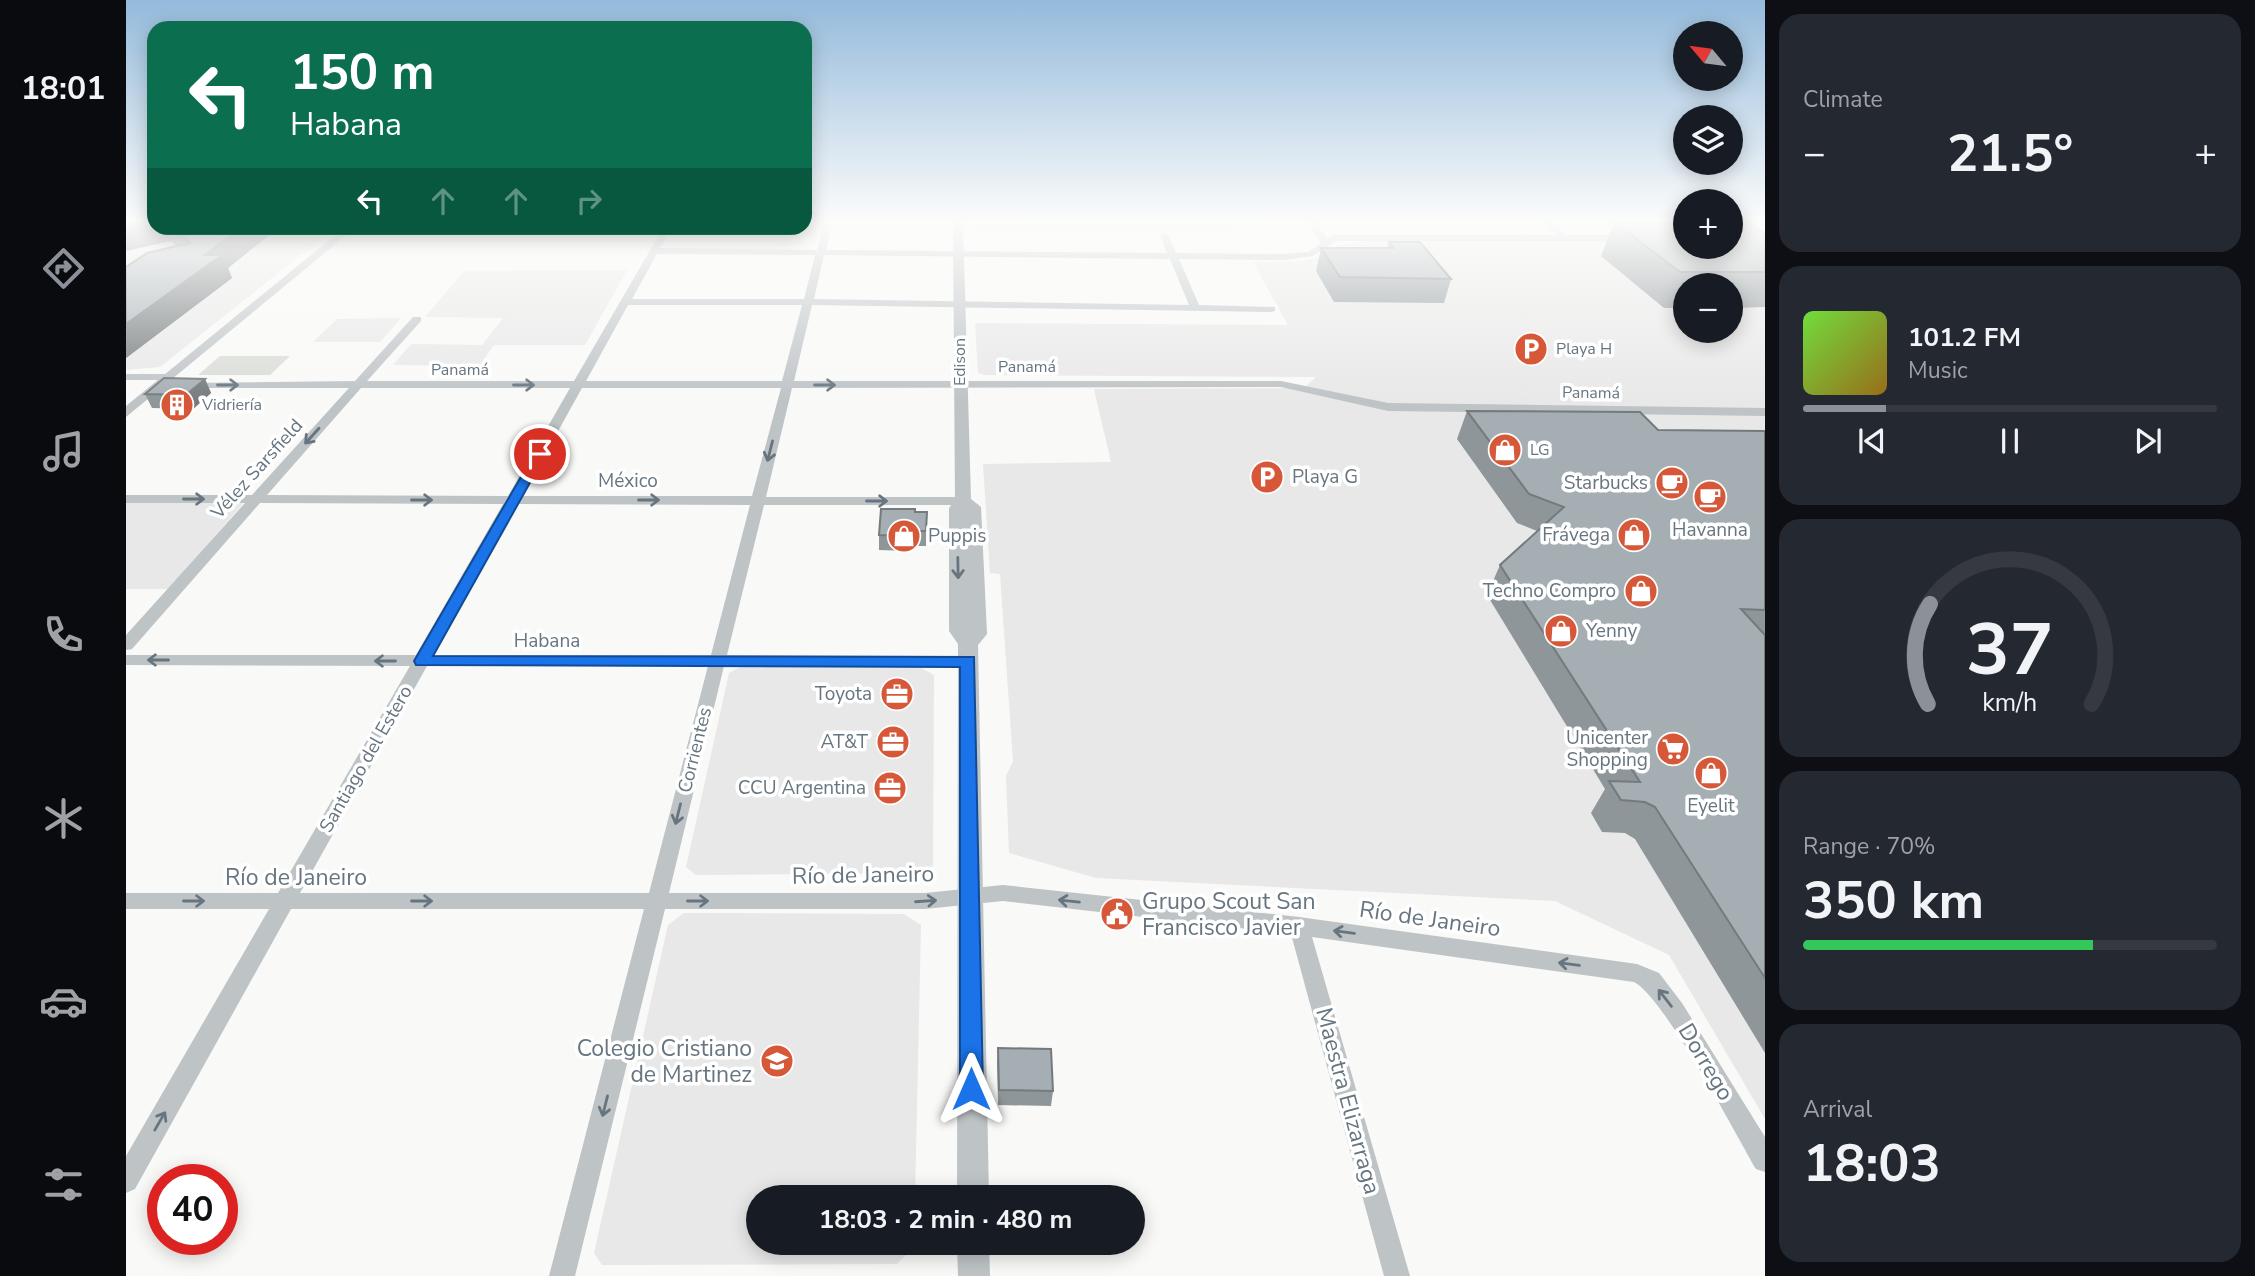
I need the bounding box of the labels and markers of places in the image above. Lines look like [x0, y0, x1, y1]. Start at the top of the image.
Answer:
parking icon: Playa H [1512, 330, 1550, 368]
place label: Playa H [1556, 338, 1612, 360]
building icon: Vidriería [158, 386, 196, 424]
place label: Vidriería [201, 394, 262, 416]
pin [510, 424, 570, 484]
shop icon: LG [1486, 431, 1524, 469]
place label: LG [1530, 439, 1550, 461]
parking icon: Playa G [1248, 458, 1286, 496]
place label: Playa G [1292, 464, 1358, 490]
cafe icon: Starbucks [1653, 464, 1691, 502]
place label: Starbucks [1564, 470, 1648, 496]
cafe icon: Havanna [1691, 478, 1729, 516]
shop icon: Frávega [1615, 516, 1653, 554]
shop icon: Puppis [885, 517, 923, 555]
place label: Havanna [1672, 517, 1748, 543]
place label: Frávega [1542, 522, 1610, 548]
place label: Puppis [928, 523, 986, 549]
shop icon: Techno Compro [1622, 572, 1660, 610]
place label: Techno Compro [1483, 578, 1616, 604]
shop icon: Yenny [1542, 612, 1580, 650]
place label: Yenny [1585, 618, 1637, 644]
office icon: Toyota [878, 675, 916, 713]
place label: Toyota [815, 681, 872, 707]
office icon: AT&T [874, 723, 912, 761]
place label: Unicenter Shopping [1566, 725, 1648, 773]
place label: AT&T [821, 729, 869, 755]
supermarket icon: Unicenter Shopping [1654, 730, 1692, 768]
shop icon: Eyelit [1692, 754, 1730, 792]
office icon: CCU Argentina [871, 769, 909, 807]
place label: CCU Argentina [738, 775, 866, 801]
place label: Eyelit [1687, 793, 1735, 819]
place label: Grupo Scout San Francisco Javier [1142, 886, 1316, 943]
public building icon: Grupo Scout San Francisco Javier [1098, 895, 1136, 933]
place label: Colegio Cristiano de Martinez [577, 1033, 752, 1090]
school or university icon: Colegio Cristiano de Martinez [758, 1042, 796, 1080]

